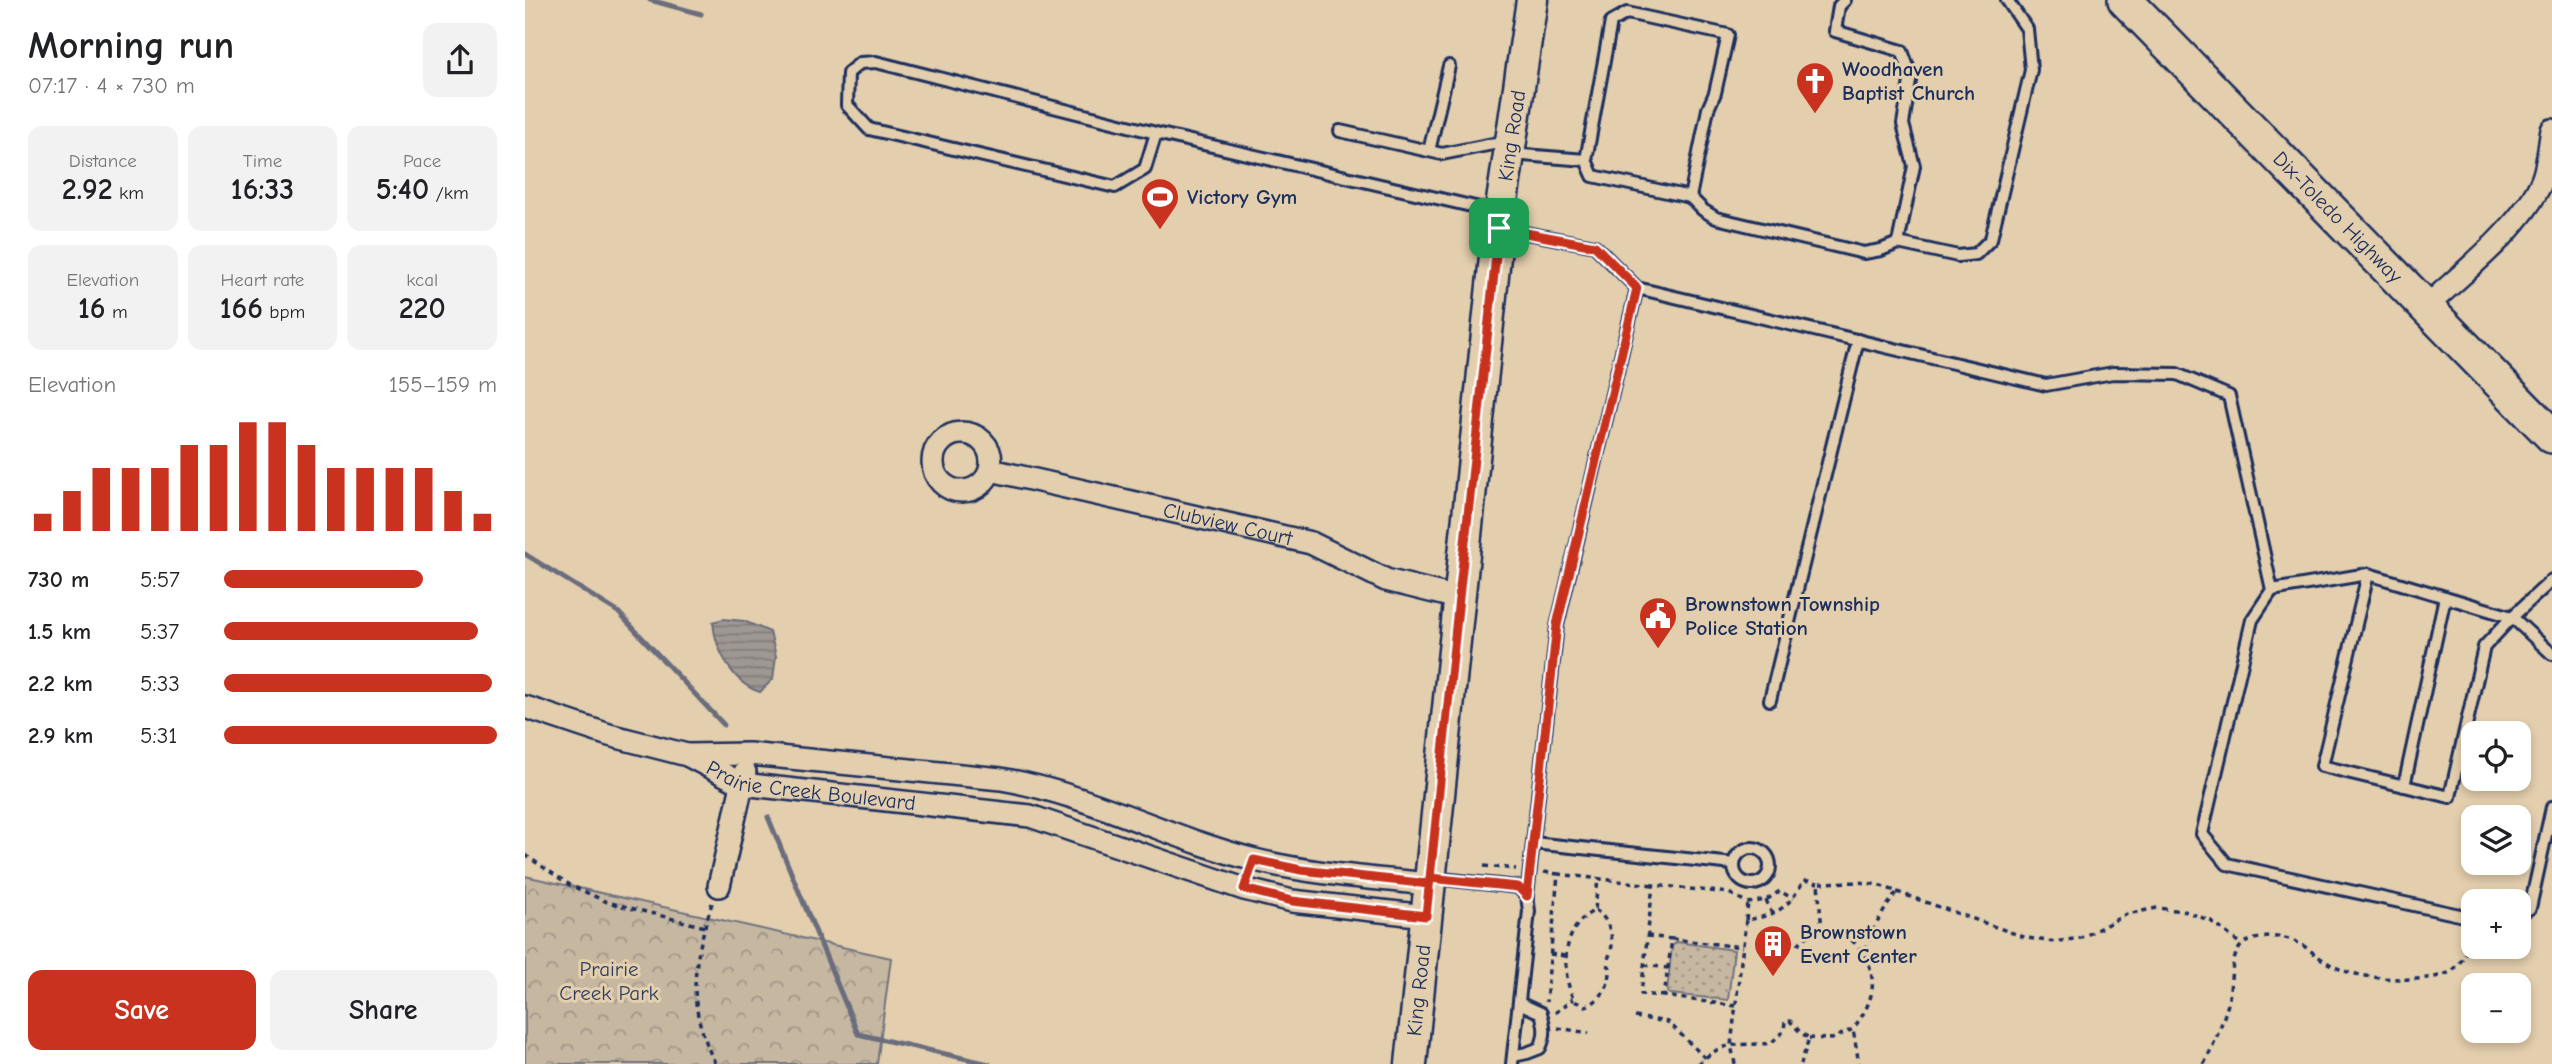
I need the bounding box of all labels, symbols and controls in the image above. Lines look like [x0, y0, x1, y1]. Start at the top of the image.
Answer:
button: share [423, 23, 497, 97]
text: Morning run [28, 24, 234, 68]
place label: Woodhaven Baptist Church [1842, 57, 1975, 105]
church icon: Woodhaven Baptist Church [1794, 60, 1836, 115]
text: 07:17 · 4 × 730 m [28, 72, 195, 99]
street label: King Road [1493, 88, 1530, 183]
street label: Dix-Toledo Highway [2268, 146, 2408, 288]
text: Distance [69, 150, 137, 172]
text: Time [243, 150, 282, 172]
text: Pace [403, 150, 441, 172]
text: 2.92 [62, 172, 113, 207]
text: 16:33 [231, 172, 294, 207]
text: 5:40 [376, 172, 429, 207]
sports icon: Victory Gym [1139, 176, 1181, 231]
text: km [113, 182, 144, 204]
text: /km [429, 182, 469, 204]
place label: Victory Gym [1187, 185, 1297, 209]
pin [1469, 198, 1529, 258]
icon: arrive [1480, 209, 1518, 247]
text: Elevation [66, 269, 139, 291]
text: Heart rate [221, 269, 304, 291]
text: kcal [406, 269, 438, 291]
text: 16 [78, 291, 106, 326]
text: 166 [220, 291, 263, 326]
text: 220 [399, 291, 446, 326]
text: m [106, 301, 128, 323]
text: bpm [263, 301, 305, 323]
text: Elevation [28, 371, 116, 398]
text: 155–159 m [389, 371, 497, 398]
street label: Clubview Court [1161, 498, 1296, 551]
text: 730 m [28, 566, 89, 593]
text: 5:57 [140, 566, 180, 593]
place label: Brownstown Township Police Station [1685, 592, 1880, 640]
public building icon: Brownstown Township Police Station [1637, 595, 1679, 650]
text: 1.5 km [28, 618, 91, 645]
text: 5:37 [140, 618, 179, 645]
text: 2.2 km [28, 670, 93, 697]
text: 5:33 [140, 670, 180, 697]
map controls [2461, 721, 2531, 1043]
button: locate [2461, 721, 2531, 791]
text: 2.9 km [28, 722, 93, 749]
text: 5:31 [140, 722, 177, 749]
street label: Prairie Creek Boulevard [702, 755, 917, 815]
button: layers [2461, 805, 2531, 875]
button: + [2461, 889, 2531, 959]
place label: Brownstown Event Center [1800, 920, 1917, 968]
building icon: Brownstown Event Center [1752, 923, 1794, 978]
street label: King Road [1402, 944, 1435, 1037]
park label: Prairie Creek Park [559, 957, 659, 1005]
button: Save [28, 970, 256, 1050]
button: Share [270, 970, 497, 1050]
button: − [2461, 973, 2531, 1043]

